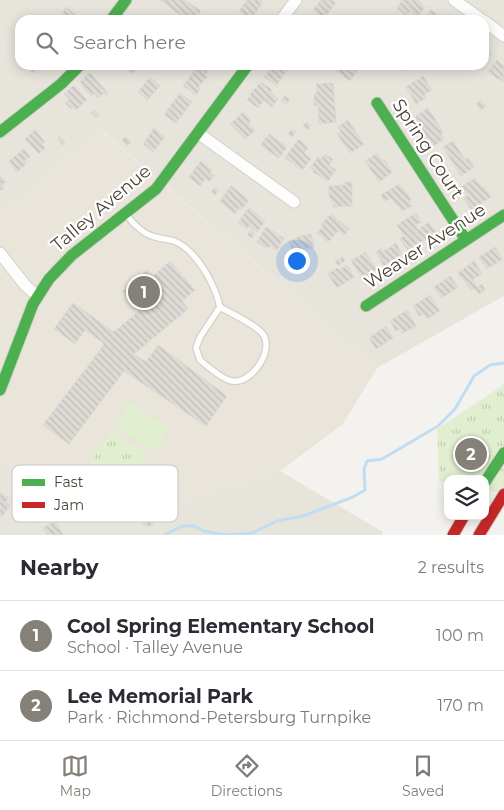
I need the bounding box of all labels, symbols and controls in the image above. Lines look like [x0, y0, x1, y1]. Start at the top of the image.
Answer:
search box [15, 15, 489, 70]
icon: search [33, 29, 61, 57]
text: Search here [73, 31, 186, 54]
street label: Spring Court [387, 95, 469, 203]
street label: Talley Avenue [47, 160, 155, 256]
street label: Weaver Avenue [360, 199, 490, 293]
your location [284, 248, 310, 274]
pin: 1 [128, 273, 160, 311]
pin: 2 [455, 435, 487, 473]
legend [12, 465, 178, 522]
text: Fast [54, 473, 84, 491]
map controls [444, 475, 489, 520]
button: layers [444, 475, 489, 520]
text: Jam [53, 496, 84, 514]
text: Nearby [20, 555, 99, 580]
text: 2 results [418, 558, 484, 577]
text: Cool Spring Elementary School [67, 615, 375, 638]
text: 1 [33, 626, 39, 645]
text: 100 m [436, 626, 484, 645]
text: School · Talley Avenue [67, 638, 243, 657]
text: Lee Memorial Park [67, 685, 253, 708]
text: 2 [31, 696, 41, 715]
text: 170 m [437, 696, 484, 715]
text: Park · Richmond-Petersburg Turnpike [67, 708, 371, 727]
tab: Map [60, 752, 91, 800]
tab: Directions [211, 752, 282, 800]
tab: Saved [402, 752, 444, 800]

